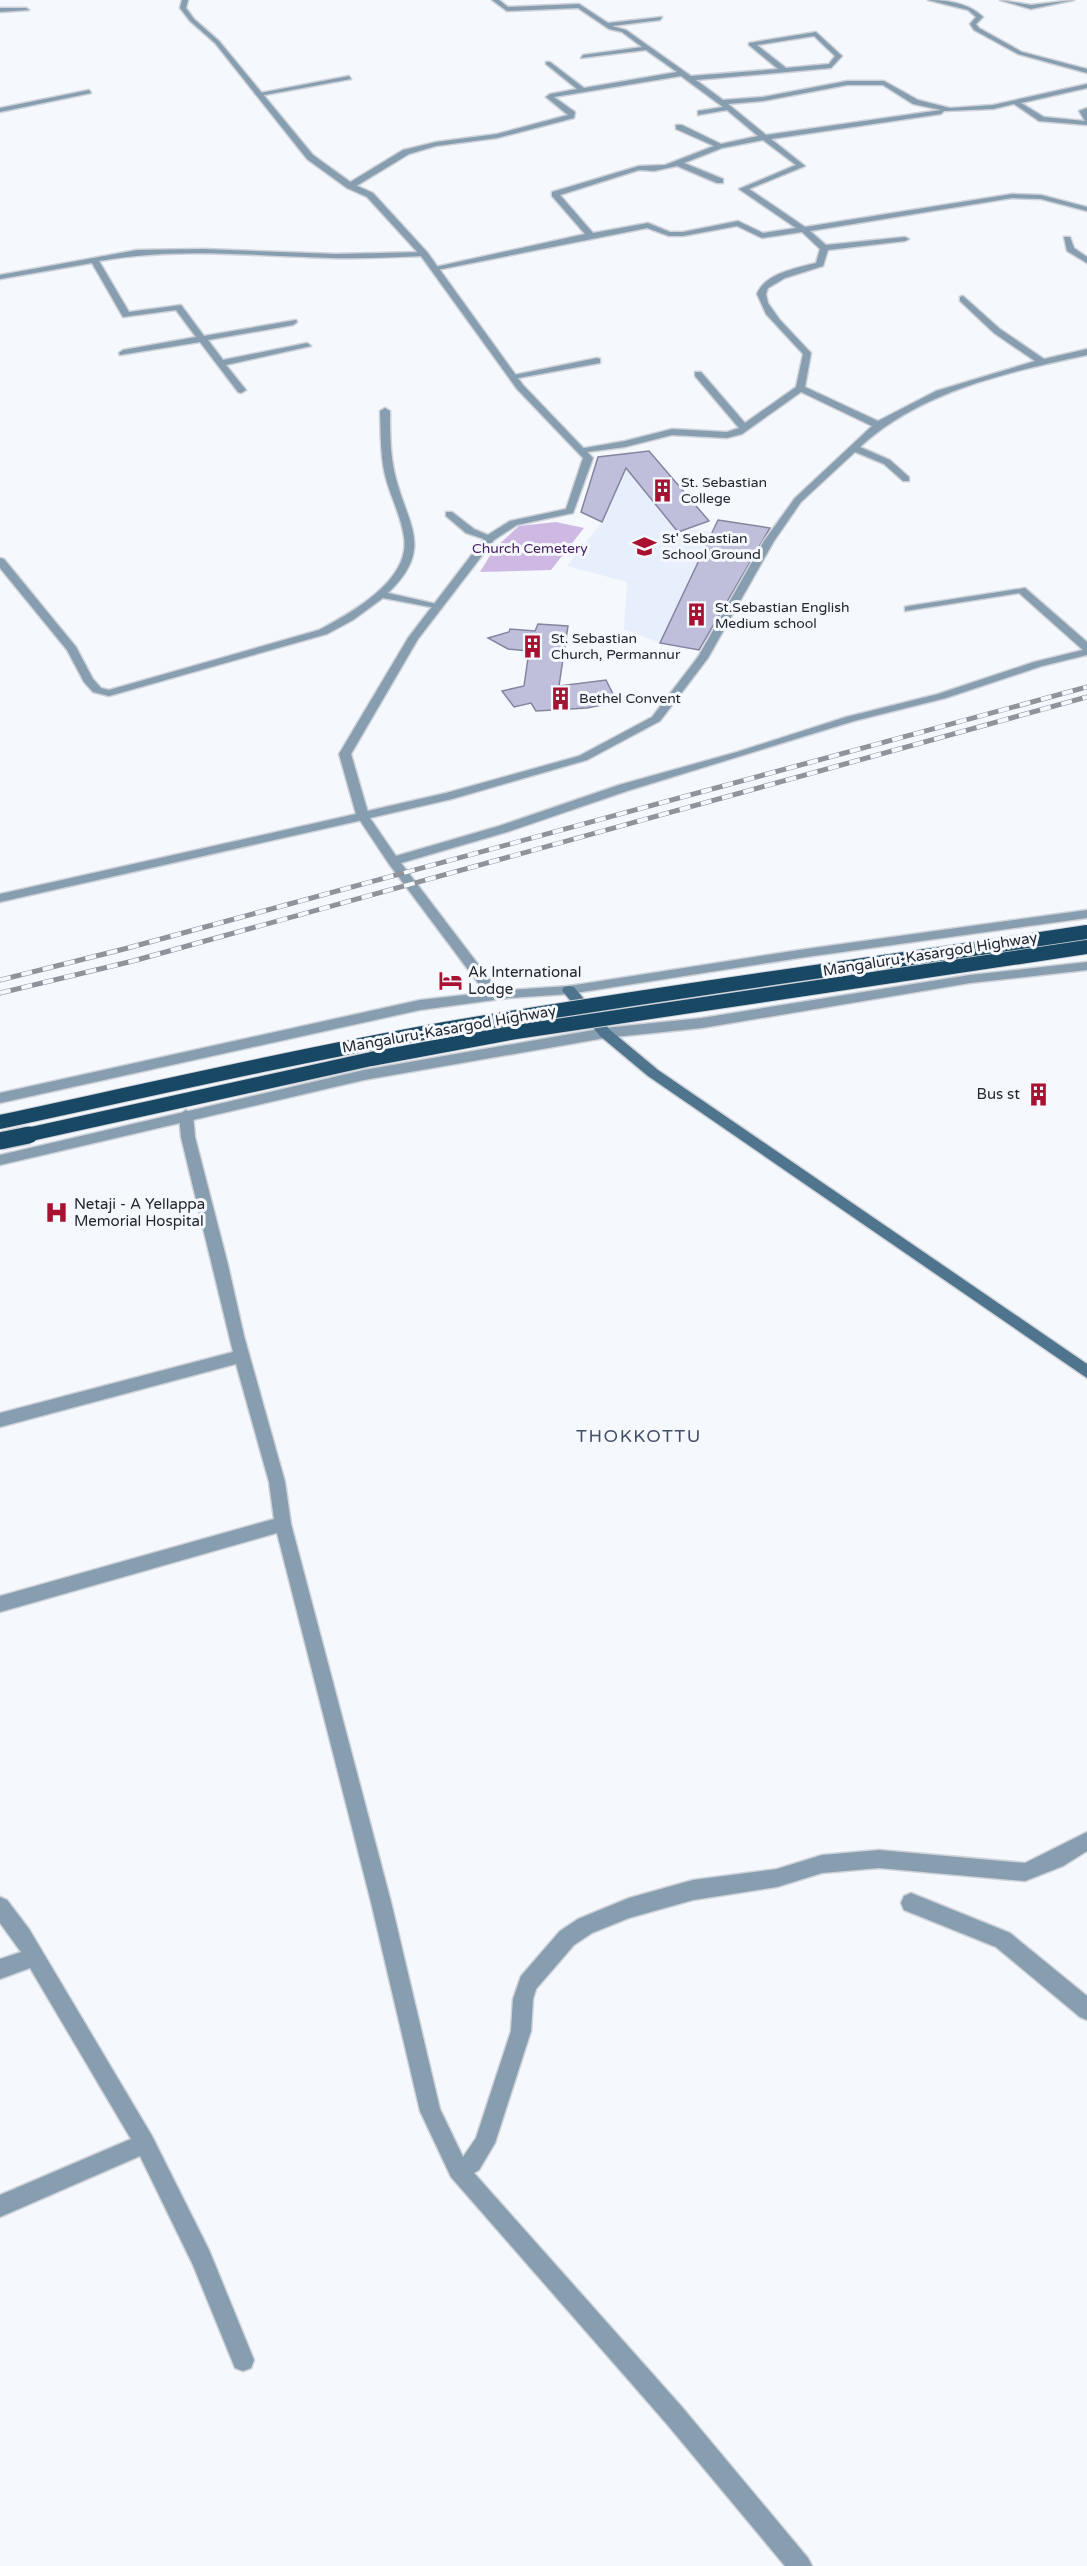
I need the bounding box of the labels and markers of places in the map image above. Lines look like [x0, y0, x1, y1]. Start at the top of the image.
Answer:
place label: St. Sebastian College [681, 474, 767, 507]
building icon: St. Sebastian College [650, 477, 676, 503]
place label: St' Sebastian School Ground [662, 530, 761, 563]
school or university icon: St' Sebastian School Ground [631, 533, 657, 559]
place label: St.Sebastian English Medium school [715, 599, 850, 632]
building icon: St.Sebastian English Medium school [684, 602, 710, 628]
place label: St. Sebastian Church, Permannur [551, 630, 681, 663]
building icon: St. Sebastian Church, Permannur [520, 633, 546, 659]
building icon: Bethel Convent [548, 685, 574, 711]
place label: Bethel Convent [579, 690, 682, 707]
place label: Ak International Lodge [468, 963, 581, 998]
hotel icon: Ak International Lodge [437, 968, 463, 994]
building icon: Bus st [1025, 1081, 1051, 1107]
place label: Bus st [977, 1085, 1020, 1103]
place label: Netaji - A Yellappa Memorial Hospital [74, 1195, 205, 1230]
hospital icon: Netaji - A Yellappa Memorial Hospital [43, 1200, 69, 1226]

